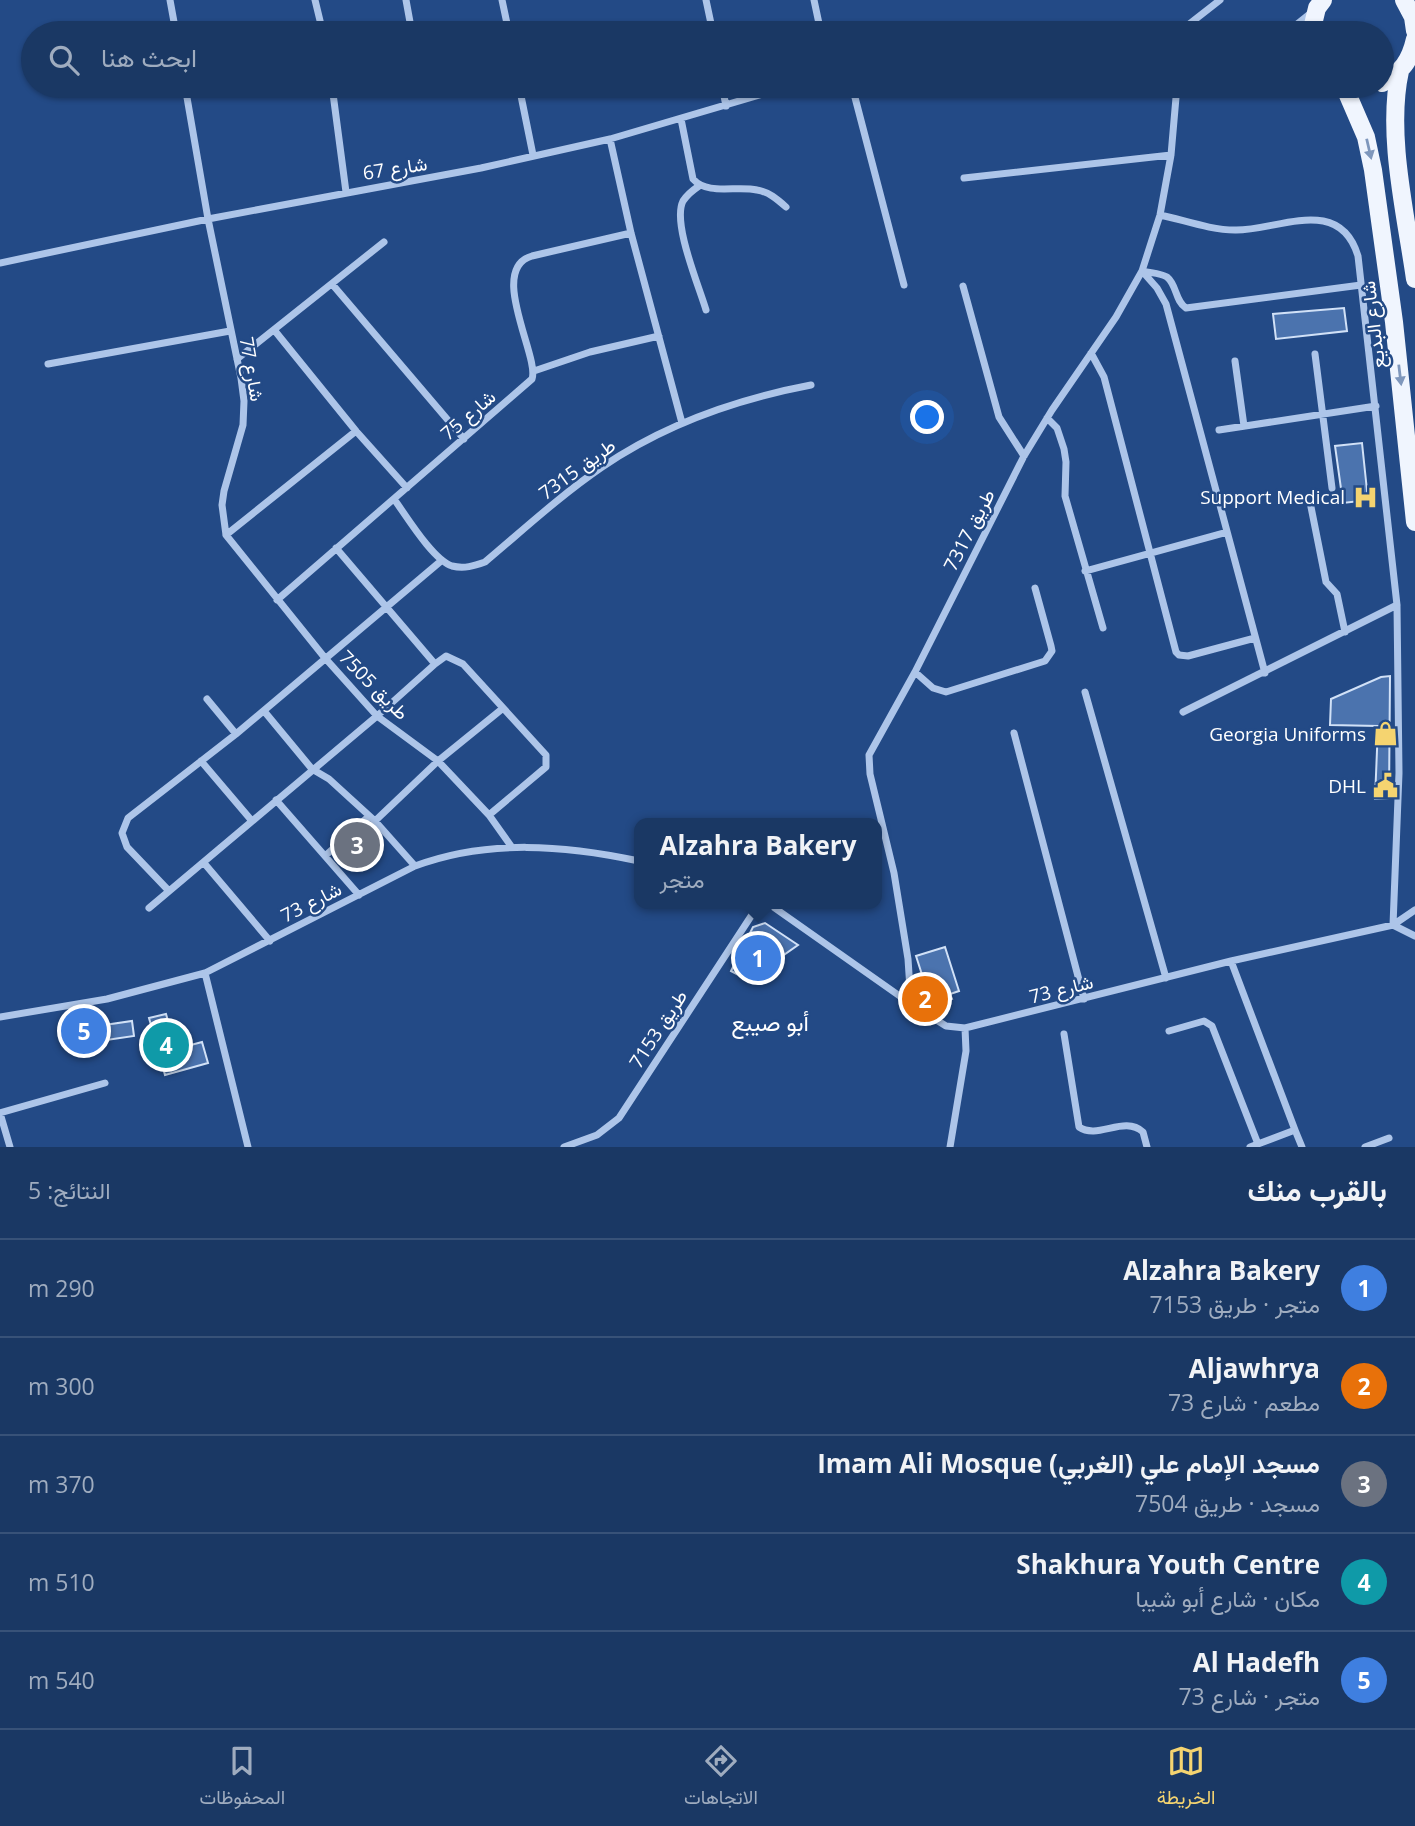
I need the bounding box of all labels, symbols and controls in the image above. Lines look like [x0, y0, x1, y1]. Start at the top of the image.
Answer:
search box [21, 21, 1394, 98]
text: ابحث هنا [101, 39, 197, 75]
icon: search [45, 41, 83, 79]
one-way arrow [1363, 138, 1374, 160]
street label: شارع 67 [361, 150, 429, 186]
street label: شارع البديع [1355, 280, 1392, 370]
street label: شارع 77 [234, 335, 270, 403]
one-way arrow [1395, 364, 1406, 386]
street label: شارع 75 [435, 384, 501, 446]
your location [910, 400, 944, 434]
street label: طريق 7315 [533, 432, 621, 506]
hospital icon: Support Medical [1351, 483, 1379, 511]
place label: Support Medical [1200, 484, 1345, 510]
street label: طريق 7317 [937, 485, 1001, 575]
street label: طريق 7505 [333, 644, 415, 726]
shop icon: Georgia Uniforms [1372, 720, 1400, 748]
place label: Georgia Uniforms [1209, 721, 1366, 747]
public building icon: DHL [1372, 772, 1400, 800]
place label: DHL [1328, 773, 1366, 799]
popup [634, 818, 882, 909]
pin: 3 [334, 819, 380, 871]
text: Alzahra Bakery [660, 827, 856, 863]
text: متجر [660, 863, 705, 895]
street label: شارع 73 [276, 876, 346, 928]
pin: 1 [735, 932, 781, 984]
street label: شارع 73 [1026, 969, 1096, 1009]
pin: 2 [902, 973, 948, 1025]
street label: طريق 7153 [623, 985, 693, 1073]
pin: 5 [61, 1005, 107, 1057]
district label: أبو صيبع [731, 1006, 809, 1039]
pin: 4 [143, 1019, 189, 1071]
text: بالقرب منك [1247, 1169, 1387, 1210]
text: النتائج: 5 [28, 1174, 111, 1206]
text: Alzahra Bakery [1123, 1252, 1320, 1288]
text: 290 m [28, 1272, 95, 1304]
text: 1 [1357, 1272, 1371, 1304]
text: متجر · طريق 7153 [1150, 1288, 1320, 1320]
text: Aljawhrya [1189, 1350, 1320, 1386]
text: 300 m [28, 1370, 95, 1402]
text: 2 [1357, 1370, 1371, 1402]
text: مطعم · شارع 73 [1168, 1386, 1320, 1418]
text: مسجد الإمام علي (الغربي) Imam Ali Mosque [817, 1445, 1320, 1481]
text: 370 m [28, 1468, 95, 1500]
text: 3 [1357, 1468, 1371, 1500]
text: مسجد · طريق 7504 [1135, 1487, 1320, 1519]
text: Shakhura Youth Centre [1016, 1546, 1320, 1582]
text: 510 m [28, 1566, 95, 1598]
text: 4 [1357, 1566, 1371, 1598]
text: مكان · شارع أبو شيبا [1135, 1582, 1320, 1614]
text: Al Hadefh [1193, 1644, 1320, 1680]
text: 540 m [28, 1664, 95, 1696]
text: 5 [1357, 1664, 1371, 1696]
text: متجر · شارع 73 [1178, 1680, 1320, 1712]
tab: المحفوظات [200, 1742, 285, 1814]
tab: الاتجاهات [684, 1742, 758, 1814]
tab: الخريطة [1157, 1742, 1216, 1814]

